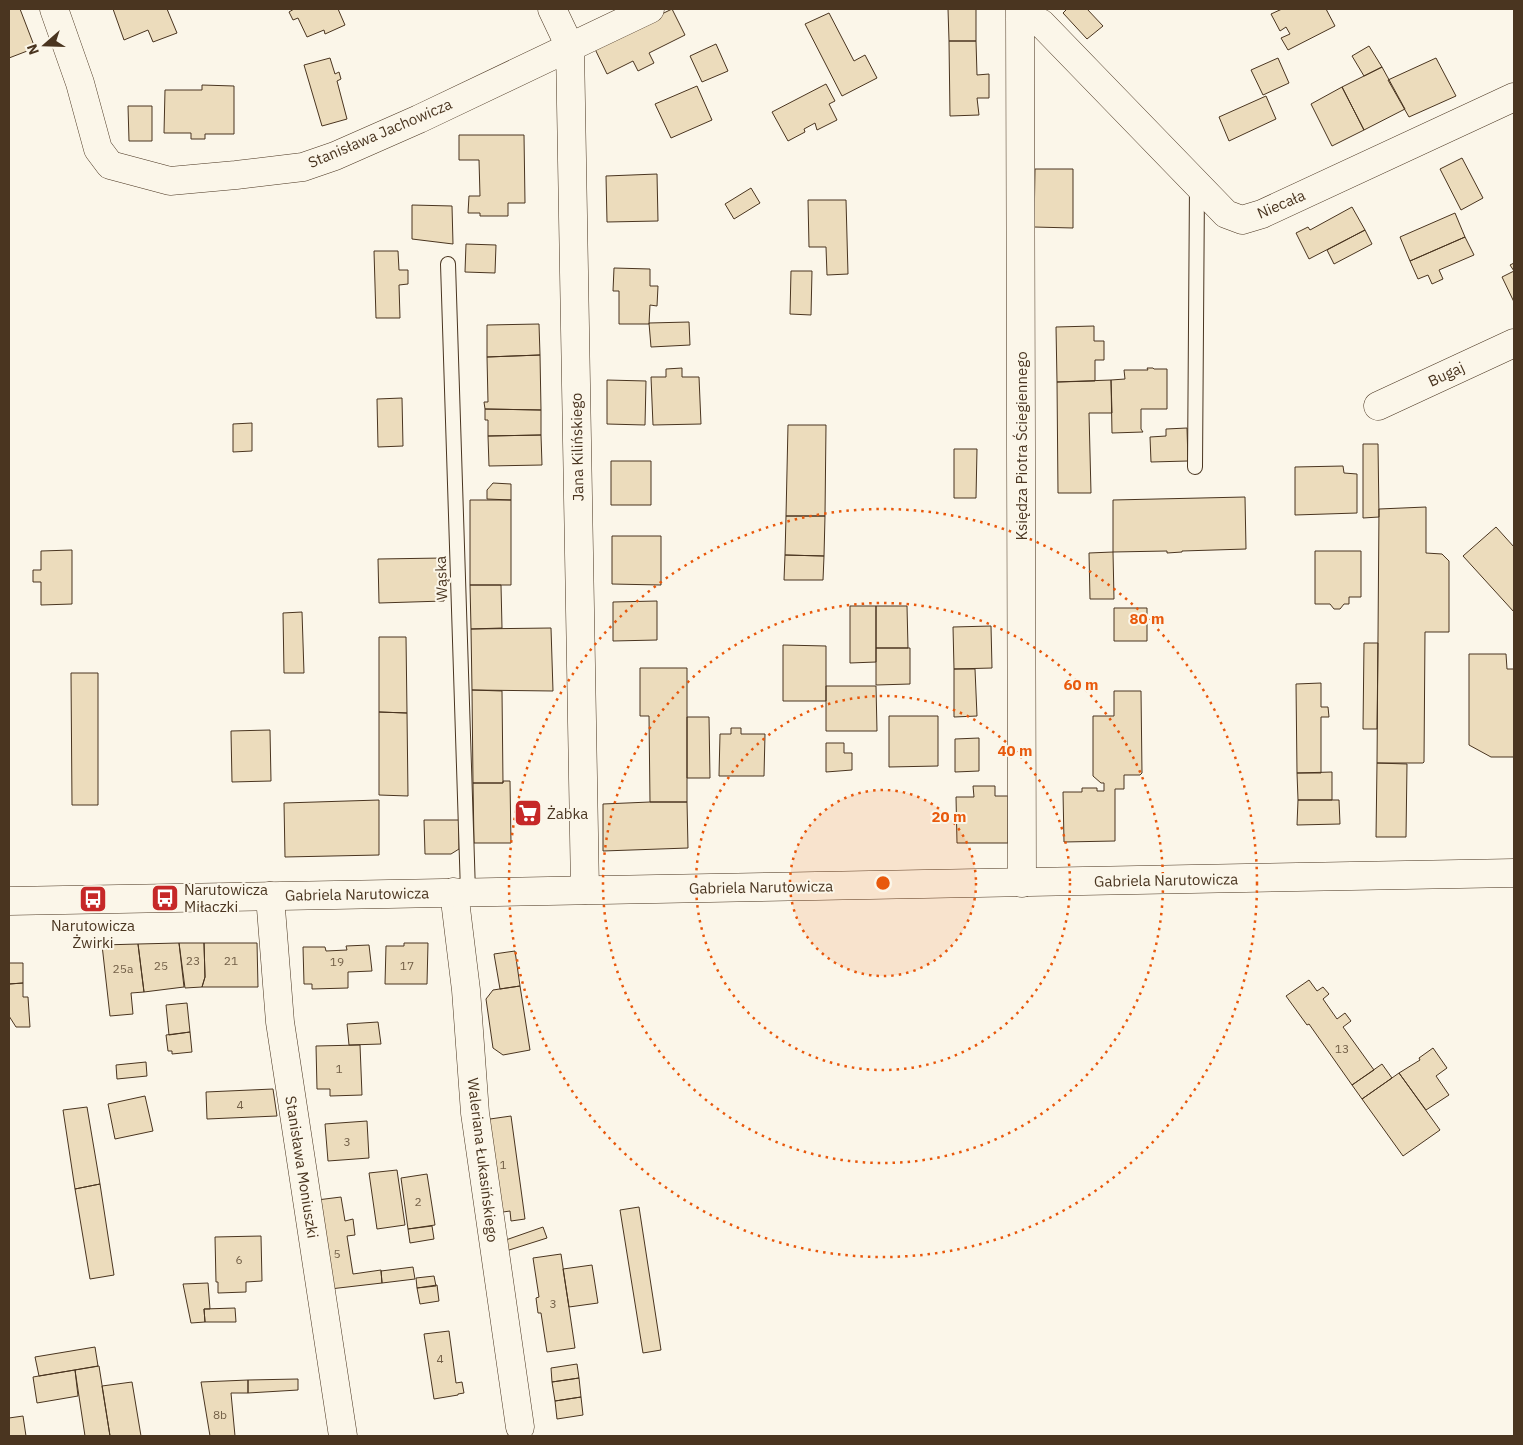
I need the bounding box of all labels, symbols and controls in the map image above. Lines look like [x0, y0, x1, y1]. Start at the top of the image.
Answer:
north arrow [20, 20, 70, 70]
text: N [23, 42, 43, 57]
street label: Stanisława Jachowicza [305, 94, 455, 172]
street label: Niecała [1254, 185, 1308, 223]
street label: Księdza Piotra Ściegiennego [1012, 351, 1031, 541]
street label: Bugaj [1425, 357, 1467, 391]
street label: Jana Kilińskiego [567, 392, 587, 502]
street label: Wąska [431, 555, 451, 601]
text: 80 m [1130, 609, 1164, 628]
text: 60 m [1064, 675, 1098, 694]
text: 40 m [998, 741, 1032, 760]
supermarket icon: Żabka [513, 798, 543, 828]
place label: Żabka [547, 804, 588, 823]
text: 20 m [932, 807, 966, 826]
street label: Gabriela Narutowicza [1094, 869, 1238, 891]
centre of rings [874, 874, 892, 892]
street label: Gabriela Narutowicza [689, 876, 833, 898]
place label: Narutowicza Miłaczki [184, 880, 268, 916]
bus stop icon: Narutowicza Miłaczki [150, 883, 180, 913]
street label: Gabriela Narutowicza [285, 883, 429, 905]
bus stop icon: Narutowicza Żwirki [78, 884, 108, 914]
place label: Narutowicza Żwirki [51, 916, 135, 952]
house number: 23 [186, 953, 200, 968]
house number: 21 [224, 953, 238, 968]
house number: 19 [330, 954, 344, 969]
house number: 25 [154, 958, 168, 973]
house number: 17 [400, 958, 414, 973]
house number: 25a [113, 961, 134, 976]
house number: 13 [1335, 1041, 1349, 1056]
house number: 1 [335, 1061, 343, 1076]
street label: Waleriana Łukasińskiego [463, 1077, 503, 1243]
street label: Stanisława Moniuszki [281, 1095, 323, 1239]
house number: 4 [236, 1097, 244, 1112]
house number: 3 [343, 1134, 351, 1149]
house number: 1 [499, 1157, 507, 1172]
house number: 2 [414, 1194, 422, 1209]
house number: 5 [333, 1246, 341, 1261]
house number: 6 [235, 1252, 243, 1267]
house number: 3 [549, 1296, 557, 1311]
house number: 4 [436, 1351, 444, 1366]
house number: 8b [213, 1407, 227, 1422]

